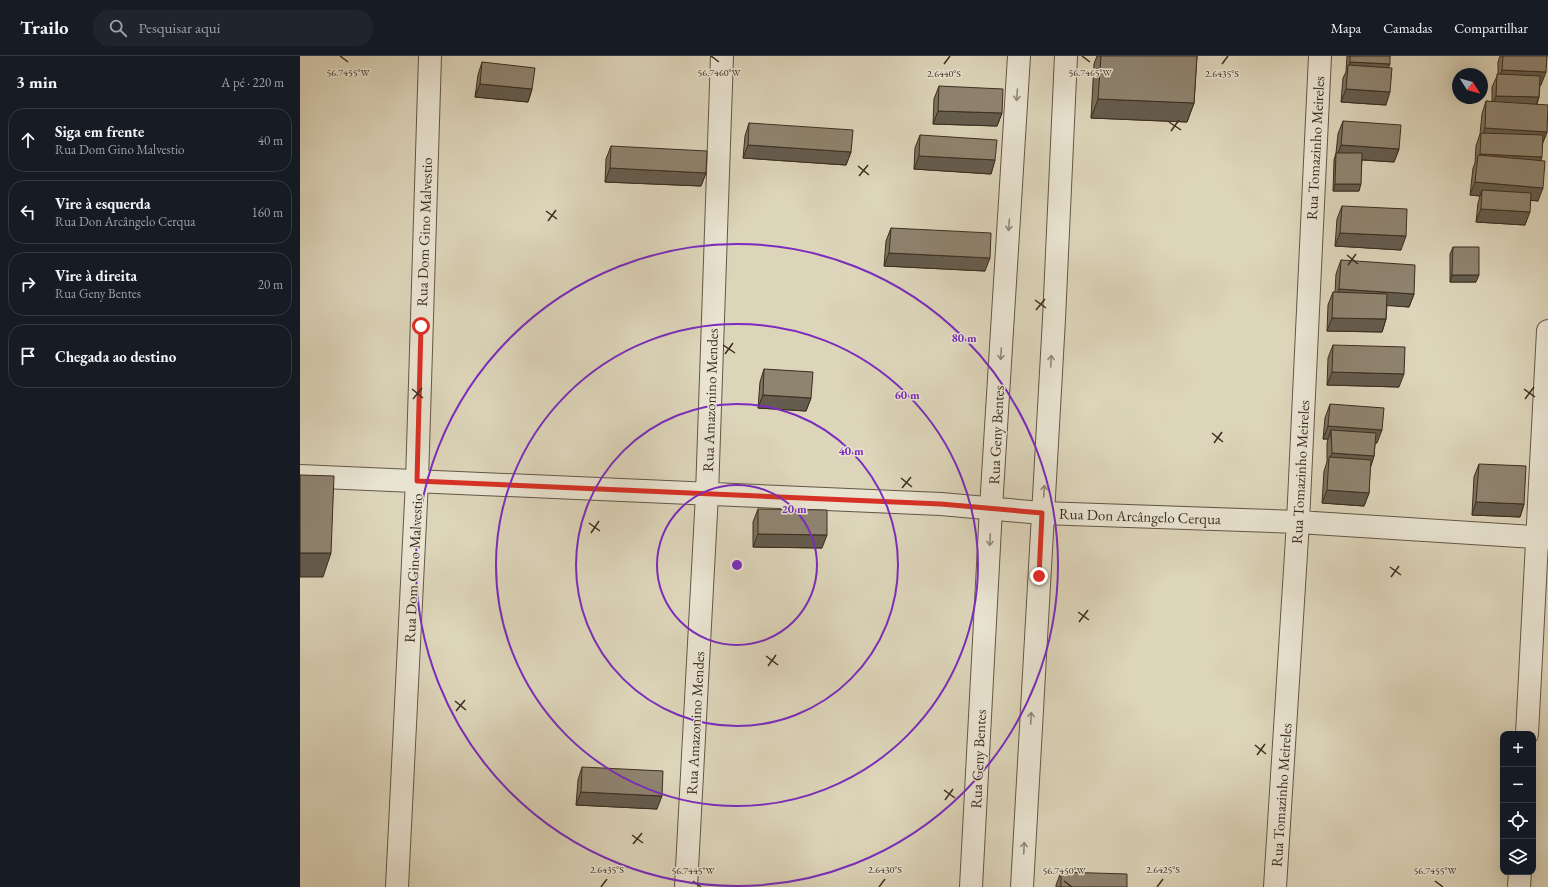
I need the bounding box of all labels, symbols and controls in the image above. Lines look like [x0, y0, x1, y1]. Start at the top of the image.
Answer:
search box [93, 10, 373, 46]
text: Trailo [20, 15, 69, 40]
icon: search [107, 17, 129, 39]
text: Pesquisar aqui [139, 18, 220, 37]
text: Mapa [1331, 19, 1361, 37]
text: Camadas [1383, 19, 1432, 37]
text: Compartilhar [1454, 19, 1528, 37]
text: 56.7455°W [326, 66, 370, 79]
text: 56.7460°W [697, 66, 741, 79]
text: 56.7465°W [1068, 66, 1112, 79]
text: 2.6440°S [927, 67, 961, 80]
text: 2.6435°S [1205, 67, 1239, 80]
north arrow [1452, 68, 1488, 104]
text: 3 min [16, 71, 57, 93]
text: A pé · 220 m [221, 74, 284, 91]
street label: Rua Tomazinho Meireles [1302, 75, 1328, 220]
one-way arrow [1013, 88, 1021, 101]
text: Siga em frente [55, 122, 144, 141]
icon: ahead [17, 129, 39, 151]
text: 40 m [258, 132, 283, 149]
text: Rua Dom Gino Malvestio [55, 141, 185, 158]
street label: Rua Dom Gino Malvestio [412, 157, 436, 307]
text: Vire à esquerda [55, 194, 151, 213]
icon: left [17, 201, 39, 223]
text: 160 m [252, 204, 283, 221]
text: Rua Don Arcângelo Cerqua [55, 213, 195, 230]
one-way arrow [1005, 218, 1012, 231]
text: Vire à direita [55, 266, 137, 285]
icon: right [17, 273, 39, 295]
text: 20 m [258, 276, 283, 293]
text: Rua Geny Bentes [55, 285, 141, 302]
route start [412, 317, 430, 335]
street label: Rua Amazonino Mendes [698, 328, 722, 472]
text: 80 m [951, 330, 977, 346]
icon: arrive [17, 345, 39, 367]
text: Chegada ao destino [55, 347, 176, 366]
one-way arrow [997, 347, 1004, 360]
one-way arrow [1048, 355, 1055, 368]
street label: Rua Geny Bentes [984, 385, 1008, 485]
text: 60 m [894, 387, 920, 403]
street label: Rua Tomazinho Meireles [1287, 399, 1313, 544]
text: 40 m [838, 443, 864, 459]
one-way arrow [1040, 485, 1047, 498]
street label: Rua Dom Gino Malvestio [400, 493, 426, 643]
text: 20 m [781, 501, 807, 517]
street label: Rua Don Arcângelo Cerqua [1059, 504, 1221, 528]
one-way arrow [986, 533, 993, 546]
centre of rings [730, 558, 744, 572]
route end [1030, 567, 1048, 585]
street label: Rua Amazonino Mendes [682, 651, 708, 795]
street label: Rua Geny Bentes [966, 709, 990, 809]
one-way arrow [1027, 712, 1035, 725]
street label: Rua Tomazinho Meireles [1266, 722, 1296, 868]
map controls [1500, 731, 1536, 875]
button: + [1500, 731, 1536, 767]
button: − [1500, 767, 1536, 803]
button: locate [1500, 803, 1536, 839]
button: layers [1500, 839, 1536, 875]
one-way arrow [1020, 842, 1028, 855]
text: 2.6435°S [590, 863, 624, 876]
text: 2.6430°S [868, 863, 902, 876]
text: 2.6425°S [1146, 863, 1180, 876]
text: 56.7445°W [671, 864, 715, 877]
text: 56.7450°W [1042, 864, 1086, 877]
text: 56.7455°W [1413, 864, 1457, 877]

